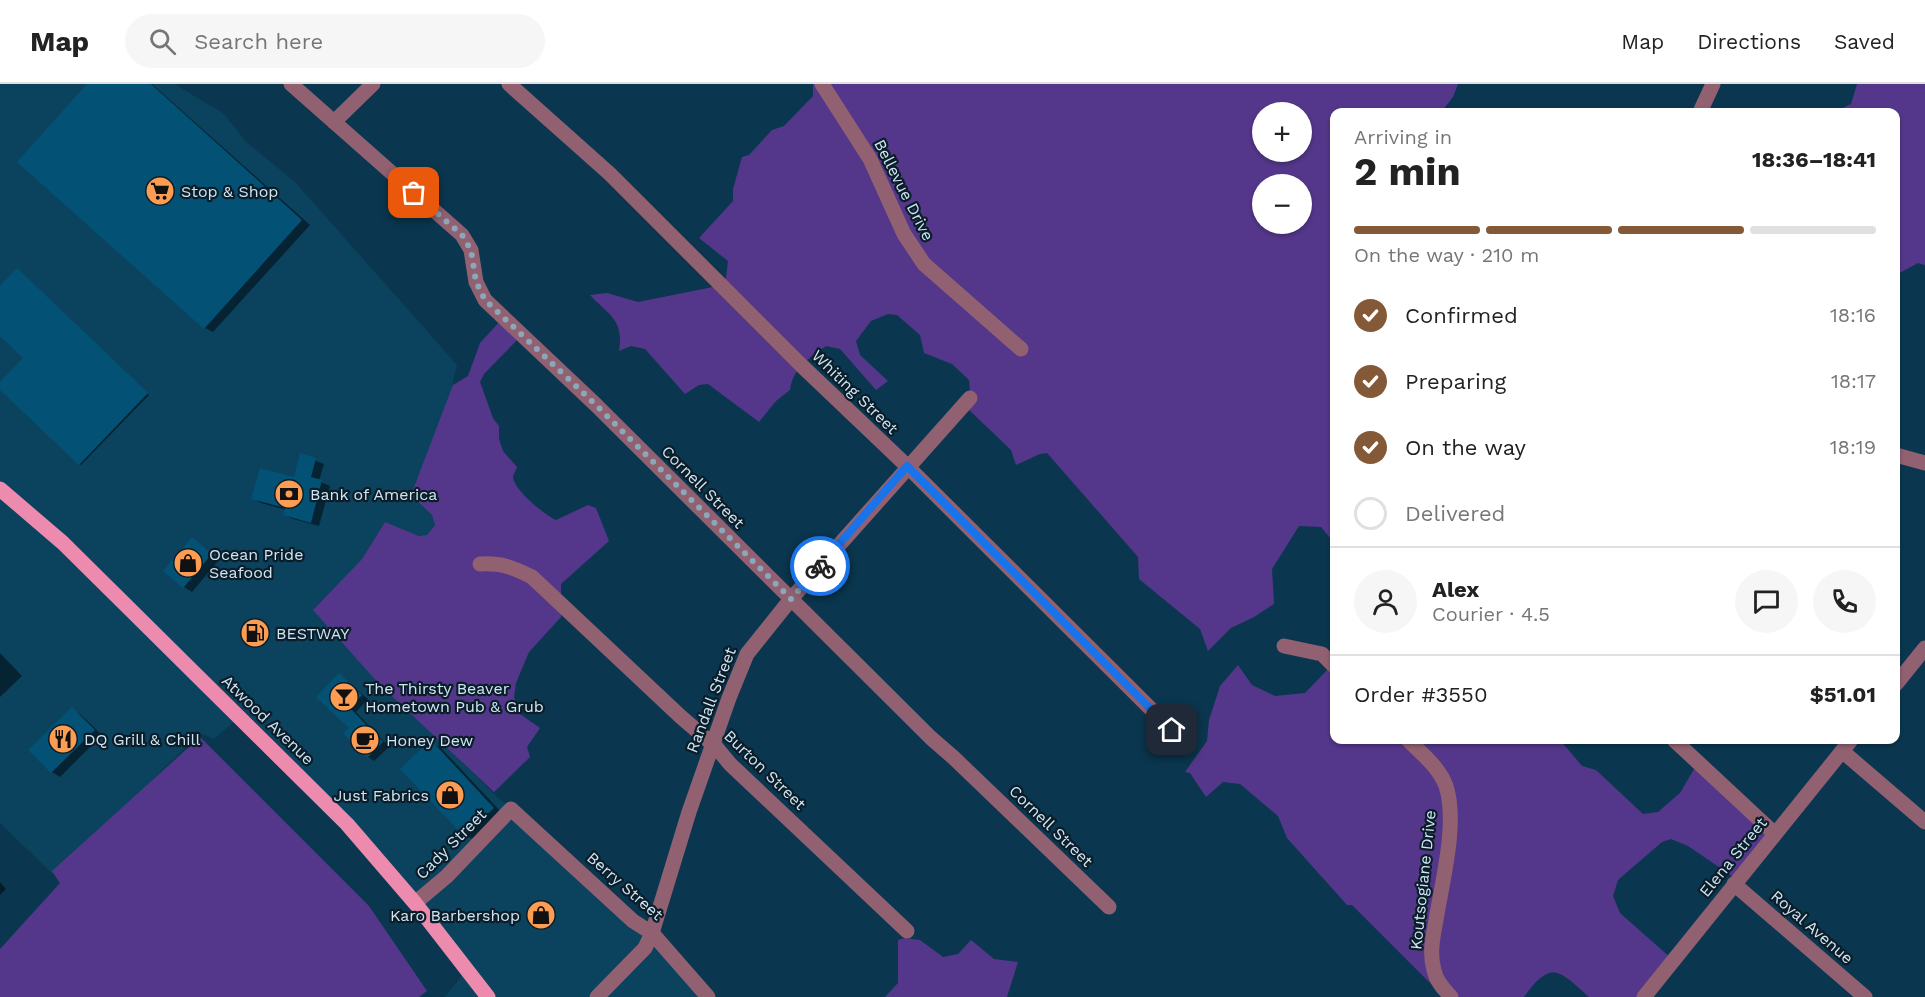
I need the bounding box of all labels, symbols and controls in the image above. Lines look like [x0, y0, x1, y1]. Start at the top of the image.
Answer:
search box [125, 14, 545, 68]
text: Map [30, 25, 89, 58]
icon: search [146, 25, 179, 58]
text: Search here [194, 29, 323, 54]
text: Map [1621, 29, 1664, 54]
text: Directions [1697, 29, 1801, 54]
text: Saved [1834, 29, 1895, 54]
map controls [1252, 102, 1312, 234]
button: + [1252, 102, 1312, 162]
text: Arriving in [1354, 125, 1452, 149]
street label: Bellevue Drive [870, 136, 938, 244]
text: 18:36–18:41 [1752, 147, 1876, 172]
text: 2 min [1354, 149, 1461, 194]
pin [388, 167, 439, 218]
button: − [1252, 174, 1312, 234]
supermarket icon: Stop & Shop [144, 175, 176, 207]
icon: bag [397, 176, 430, 209]
place label: Stop & Shop [181, 182, 278, 201]
text: On the way · 210 m [1354, 243, 1539, 267]
icon: check [1354, 299, 1387, 332]
text: Confirmed [1405, 303, 1518, 328]
text: 18:16 [1830, 303, 1876, 327]
street label: Whiting Street [808, 346, 902, 438]
icon: check [1354, 365, 1387, 398]
text: Preparing [1405, 369, 1506, 394]
text: 18:17 [1831, 369, 1876, 393]
icon: check [1354, 431, 1387, 464]
text: On the way [1405, 435, 1526, 460]
text: 18:19 [1830, 435, 1876, 459]
street label: Cornell Street [658, 442, 748, 532]
bank icon: Bank of America [273, 478, 305, 510]
place label: Bank of America [310, 485, 437, 504]
text: Delivered [1405, 501, 1505, 526]
courier [790, 536, 850, 596]
place label: Ocean Pride Seafood [209, 545, 303, 582]
shop icon: Ocean Pride Seafood [172, 547, 204, 579]
icon: bike [804, 550, 837, 583]
button: person [1354, 570, 1417, 633]
button: chat [1735, 570, 1798, 633]
button: phone [1813, 570, 1876, 633]
text: Alex [1432, 577, 1479, 602]
text: Courier · 4.5 [1432, 602, 1550, 626]
fuel station icon: BESTWAY [239, 617, 271, 649]
place label: BESTWAY [276, 624, 350, 643]
street label: Randall Street [682, 644, 740, 755]
street label: Atwood Avenue [218, 671, 318, 769]
place label: The Thirsty Beaver Hometown Pub & Grub [365, 679, 544, 716]
bar icon: The Thirsty Beaver Hometown Pub & Grub [328, 681, 360, 713]
text: Order #3550 [1354, 682, 1488, 707]
text: $51.01 [1810, 682, 1876, 707]
pin [1146, 704, 1197, 755]
icon: home [1155, 713, 1188, 746]
restaurant icon: DQ Grill & Chill [47, 723, 79, 755]
cafe icon: Honey Dew [349, 724, 381, 756]
street label: Burton Street [720, 726, 810, 814]
place label: DQ Grill & Chill [84, 730, 200, 749]
place label: Honey Dew [386, 731, 473, 750]
shop icon: Just Fabrics [434, 779, 466, 811]
street label: Cornell Street [1005, 781, 1097, 871]
place label: Just Fabrics [333, 786, 429, 805]
street label: Cady Street [412, 805, 490, 883]
street label: Koutsogiane Drive [1406, 809, 1440, 951]
street label: Elena Street [1695, 813, 1771, 900]
street label: Berry Street [583, 848, 667, 924]
street label: Royal Avenue [1767, 886, 1857, 968]
shop icon: Karo Barbershop [525, 899, 557, 931]
place label: Karo Barbershop [390, 906, 520, 925]

